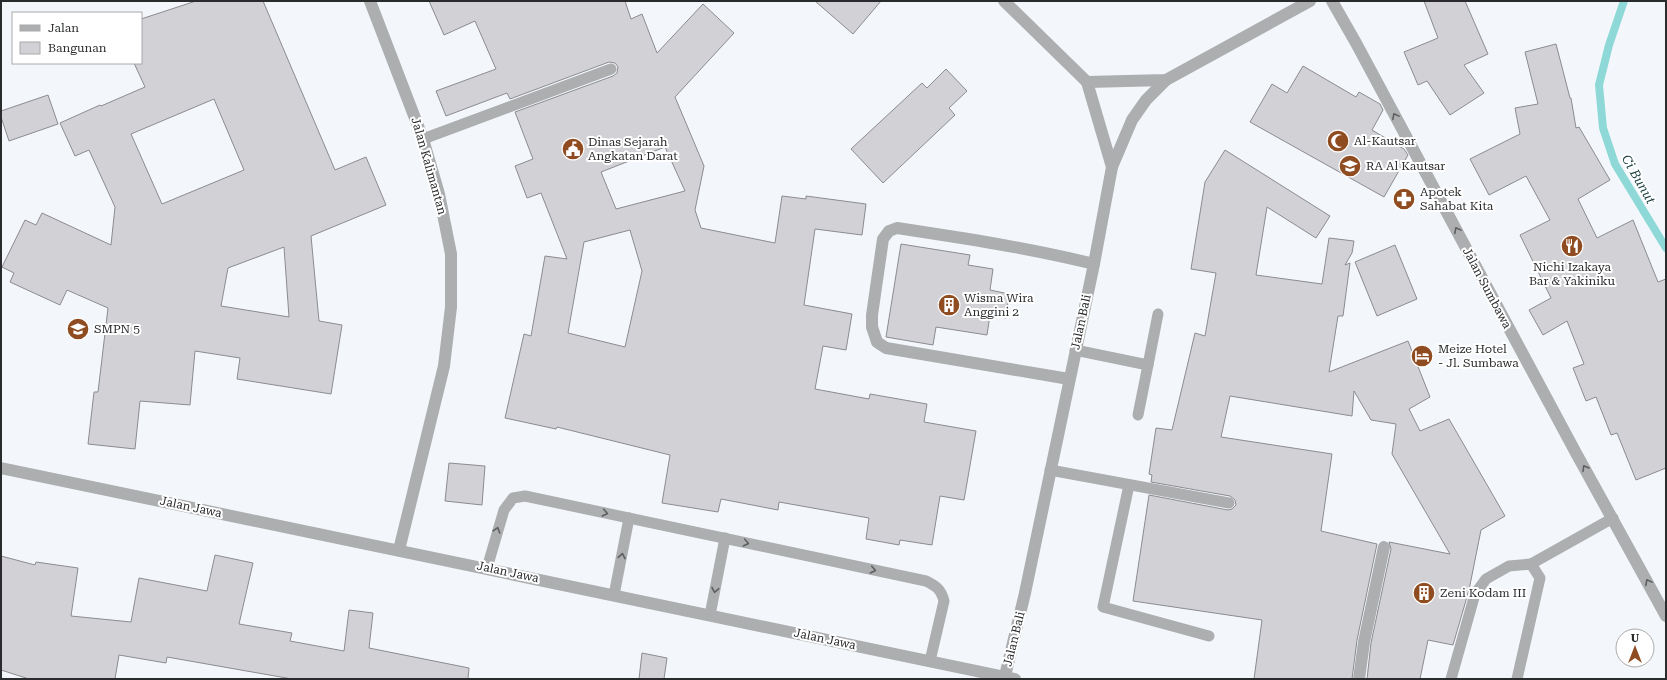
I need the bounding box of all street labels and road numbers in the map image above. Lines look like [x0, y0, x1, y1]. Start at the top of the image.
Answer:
street label: Jalan Kalimantan [408, 116, 450, 216]
street label: Jalan Sumbawa [1460, 245, 1514, 331]
street label: Jalan Bali [1068, 293, 1094, 351]
street label: Jalan Jawa [159, 494, 224, 520]
street label: Jalan Jawa [476, 559, 541, 585]
street label: Jalan Bali [1000, 610, 1028, 668]
street label: Jalan Jawa [793, 626, 858, 652]

